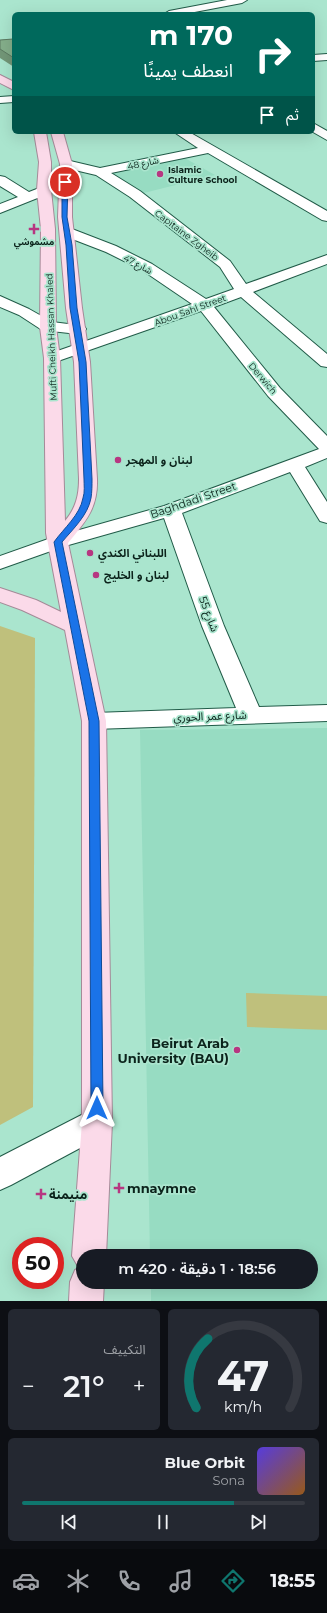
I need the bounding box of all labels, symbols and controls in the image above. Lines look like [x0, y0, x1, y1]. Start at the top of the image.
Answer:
text: 170 m [149, 18, 233, 52]
icon: right [247, 28, 299, 80]
text: انعطف يمينًا [143, 60, 233, 82]
icon: arrive [256, 104, 278, 126]
text: ثم [286, 105, 299, 124]
street label: شارع 48 [126, 154, 160, 174]
place label: Islamic Culture School [168, 164, 237, 185]
pin [48, 165, 82, 199]
marker: Islamic Culture School [155, 169, 165, 179]
icon: arrive [54, 171, 76, 193]
street label: Capitaine Zgheib [153, 207, 221, 263]
marker: مشموشي [29, 224, 39, 234]
place label: مشموشي [14, 236, 54, 250]
street label: شارع 47 [121, 252, 154, 278]
street label: Mufti Cheikh Hassan Khaled [43, 273, 59, 401]
street label: Abou Sahl Street [153, 292, 228, 328]
street label: Derwich [247, 360, 279, 396]
place label: لبنان و المهجر [125, 453, 193, 467]
marker: لبنان و المهجر [113, 455, 123, 465]
street label: Baghdadi Street [148, 479, 238, 521]
place label: اللبناني الكندي [98, 546, 167, 563]
marker: اللبناني الكندي [85, 548, 95, 558]
place label: لبنان و الخليج [104, 568, 169, 584]
marker: لبنان و الخليج [91, 570, 101, 580]
street label: شارع 55 [195, 594, 222, 634]
street label: شارع عمر الحوري [173, 708, 247, 727]
place label: Beirut Arab University (BAU) [118, 1035, 229, 1066]
marker: Beirut Arab University (BAU) [232, 1045, 242, 1055]
position arrow [76, 1087, 118, 1129]
place label: mnaymne [127, 1180, 196, 1196]
marker: mnaymne [114, 1183, 124, 1193]
place label: منيمنة [49, 1186, 87, 1202]
marker: منيمنة [36, 1189, 46, 1199]
speed limit sign: 50 [12, 1237, 64, 1289]
text: 18:56 · 1 دقيقة · 420 m [118, 1259, 276, 1278]
text: التكييف [104, 1341, 146, 1357]
text: 47 [217, 1350, 270, 1400]
text: 21° [63, 1368, 104, 1405]
text: − [22, 1373, 35, 1400]
text: + [133, 1373, 146, 1400]
text: km/h [224, 1397, 262, 1415]
text: Blue Orbit [165, 1453, 245, 1472]
text: Sona [212, 1472, 245, 1488]
icon: previous [58, 1511, 80, 1533]
icon: pause [152, 1511, 174, 1533]
icon: next [247, 1511, 269, 1533]
icon: car [12, 1567, 40, 1595]
icon: climate [64, 1567, 92, 1595]
icon: phone [115, 1567, 143, 1595]
icon: music [167, 1567, 195, 1595]
icon: directions [219, 1567, 247, 1595]
text: 18:55 [270, 1570, 315, 1592]

